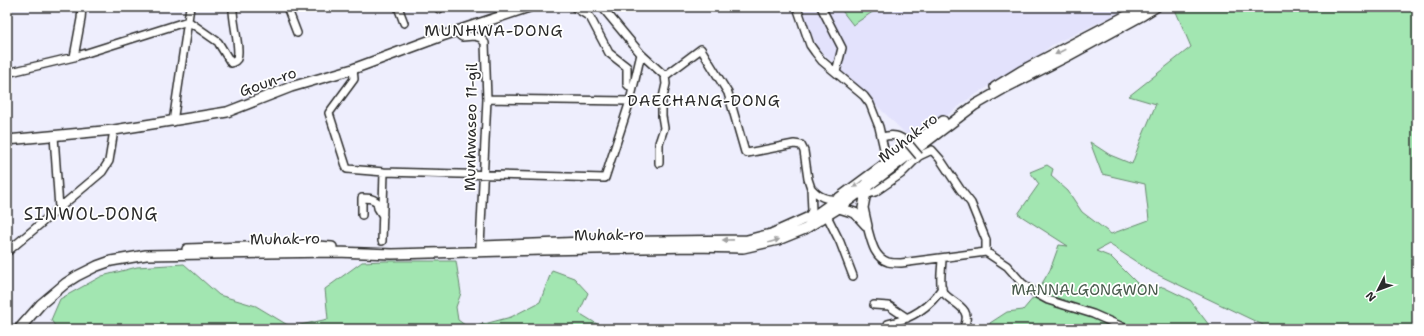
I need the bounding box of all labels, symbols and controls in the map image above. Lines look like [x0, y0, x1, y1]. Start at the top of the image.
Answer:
district label: MUNHWA-DONG [424, 20, 564, 41]
one-way arrow [1054, 48, 1065, 55]
street label: Goun-ro [237, 62, 299, 102]
street label: Munhwaseo 11-gil [460, 62, 482, 191]
district label: DAECHANG-DONG [627, 90, 781, 111]
street label: Muhak-ro [874, 109, 942, 167]
one-way arrow [852, 180, 863, 188]
district label: SINWOL-DONG [24, 203, 158, 225]
street label: Muhak-ro [574, 224, 644, 246]
street label: Muhak-ro [250, 228, 320, 250]
one-way arrow [721, 237, 734, 243]
one-way arrow [768, 238, 780, 244]
north arrow [1358, 270, 1398, 310]
park label: MANNALGONGWON [1011, 280, 1159, 300]
text: N [1362, 288, 1379, 305]

